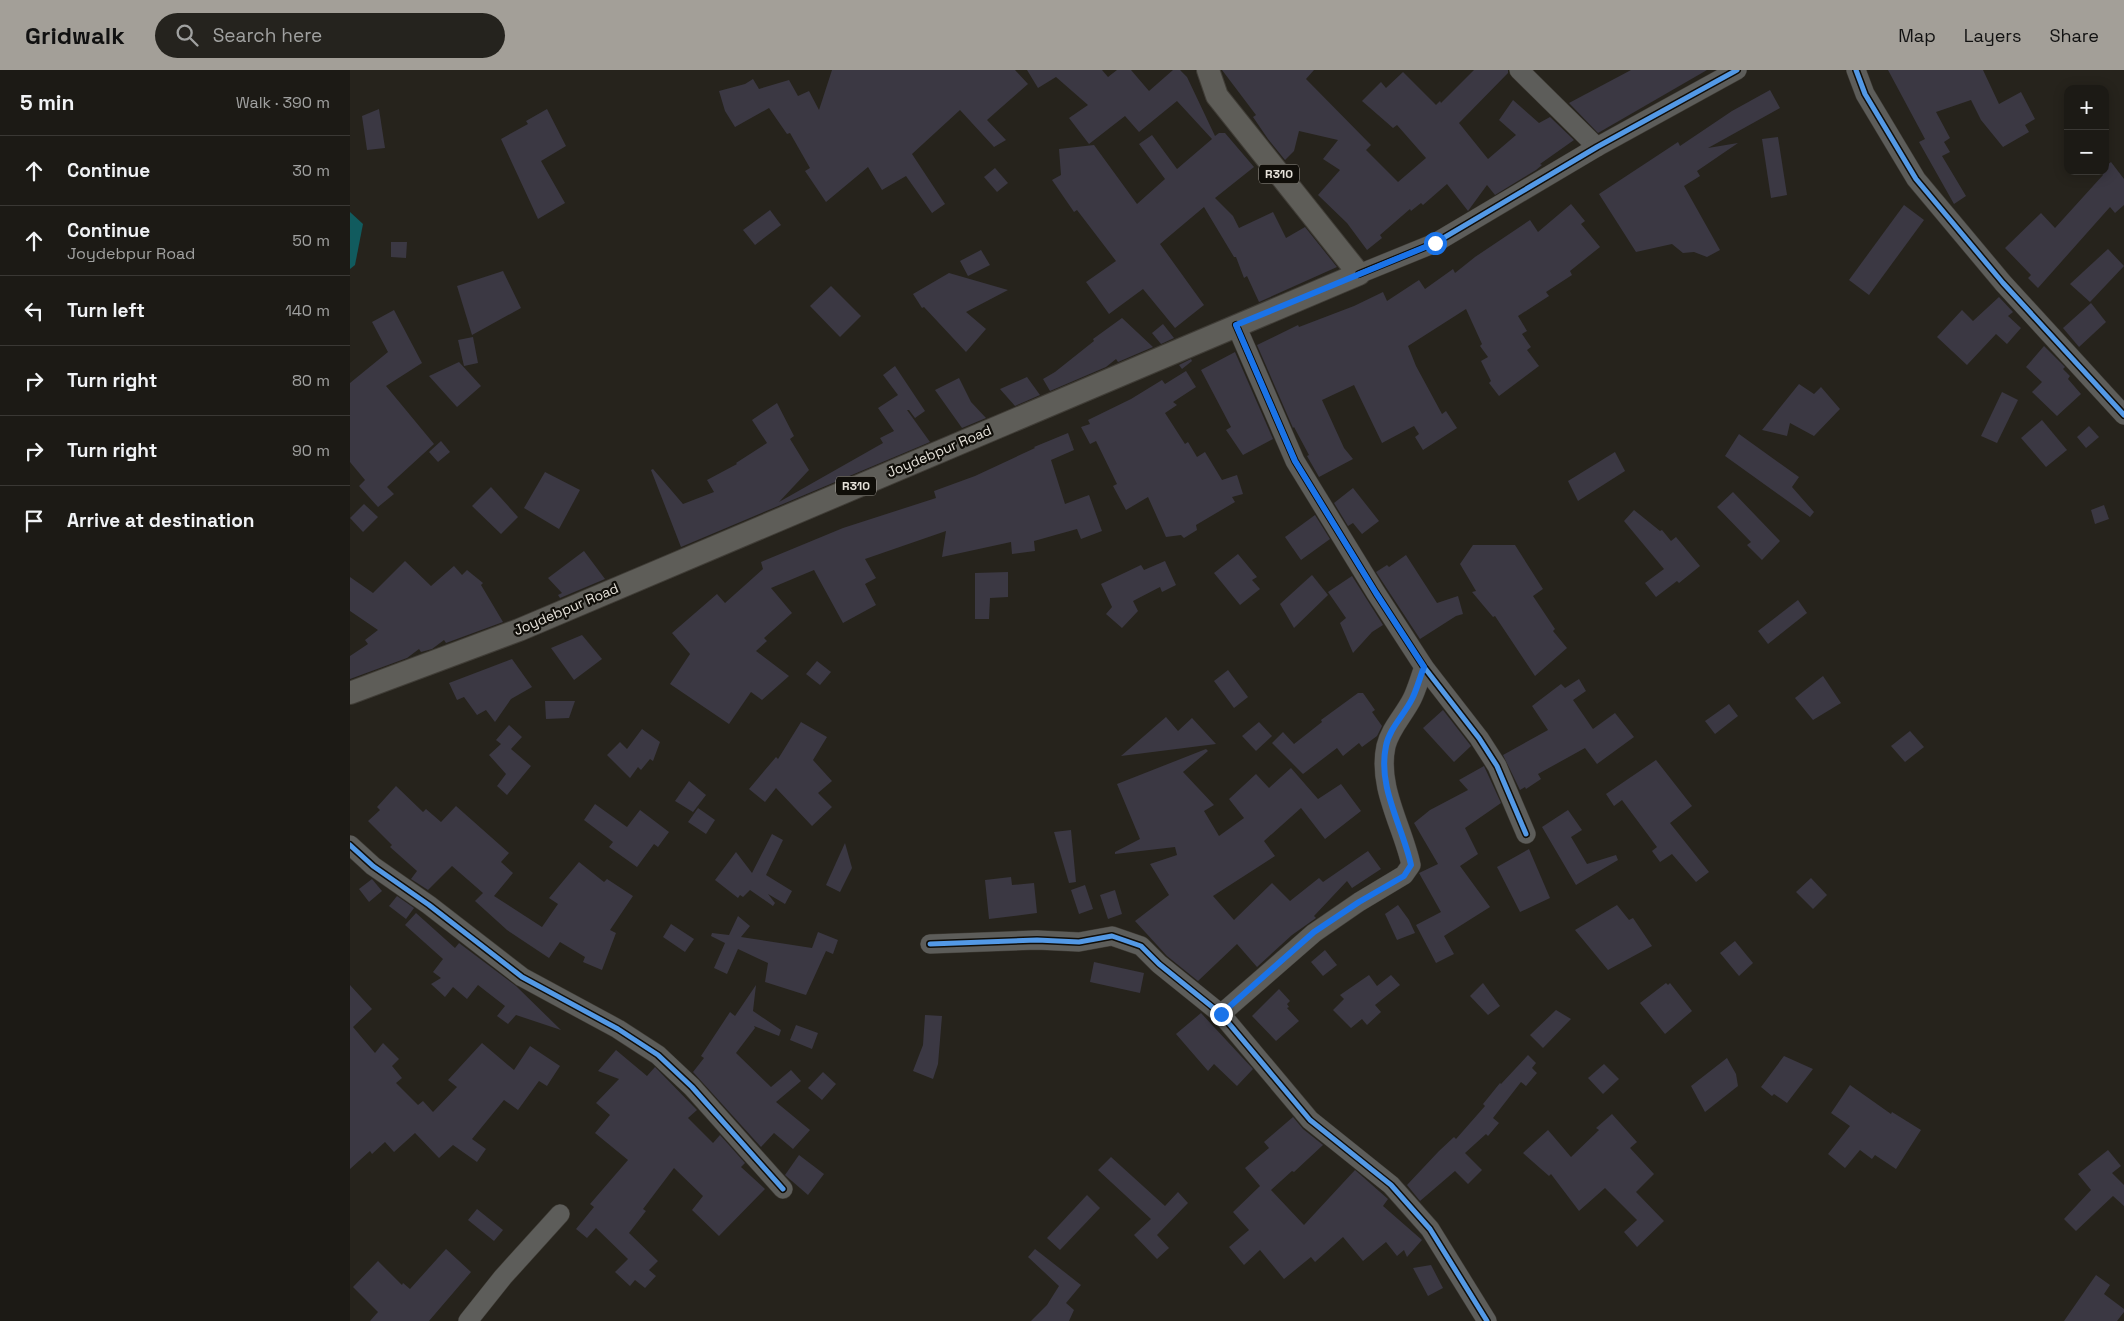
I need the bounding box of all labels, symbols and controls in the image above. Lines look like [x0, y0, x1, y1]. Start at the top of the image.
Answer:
search box [155, 13, 505, 58]
text: Gridwalk [25, 20, 125, 51]
icon: search [173, 21, 201, 49]
text: Search here [213, 23, 322, 48]
text: Map [1898, 24, 1936, 47]
text: Layers [1964, 24, 2021, 47]
text: Share [2049, 24, 2099, 47]
map controls [2064, 85, 2109, 175]
button: + [2064, 85, 2109, 130]
text: 5 min [20, 89, 74, 116]
text: Walk · 390 m [236, 92, 330, 113]
button: − [2064, 130, 2109, 175]
icon: ahead [20, 157, 48, 185]
text: Continue [67, 158, 150, 183]
text: 30 m [292, 160, 330, 181]
road number: R310 [1259, 165, 1299, 184]
text: Continue [67, 218, 150, 243]
icon: ahead [20, 227, 48, 255]
text: 50 m [292, 230, 330, 251]
route start [1424, 232, 1447, 255]
text: Joydebpur Road [67, 243, 195, 264]
icon: left [20, 297, 48, 325]
text: Turn left [67, 298, 145, 323]
text: 140 m [285, 300, 330, 321]
icon: right [20, 367, 48, 395]
text: Turn right [67, 368, 157, 393]
text: 80 m [292, 370, 330, 391]
street label: Joydebpur Road [884, 421, 994, 481]
icon: right [20, 437, 48, 465]
text: Turn right [67, 438, 157, 463]
text: 90 m [292, 440, 330, 461]
road number: R310 [836, 476, 876, 496]
icon: arrive [20, 507, 48, 535]
text: Arrive at destination [67, 508, 255, 533]
street label: Joydebpur Road [511, 579, 621, 639]
route end [1210, 1003, 1233, 1026]

